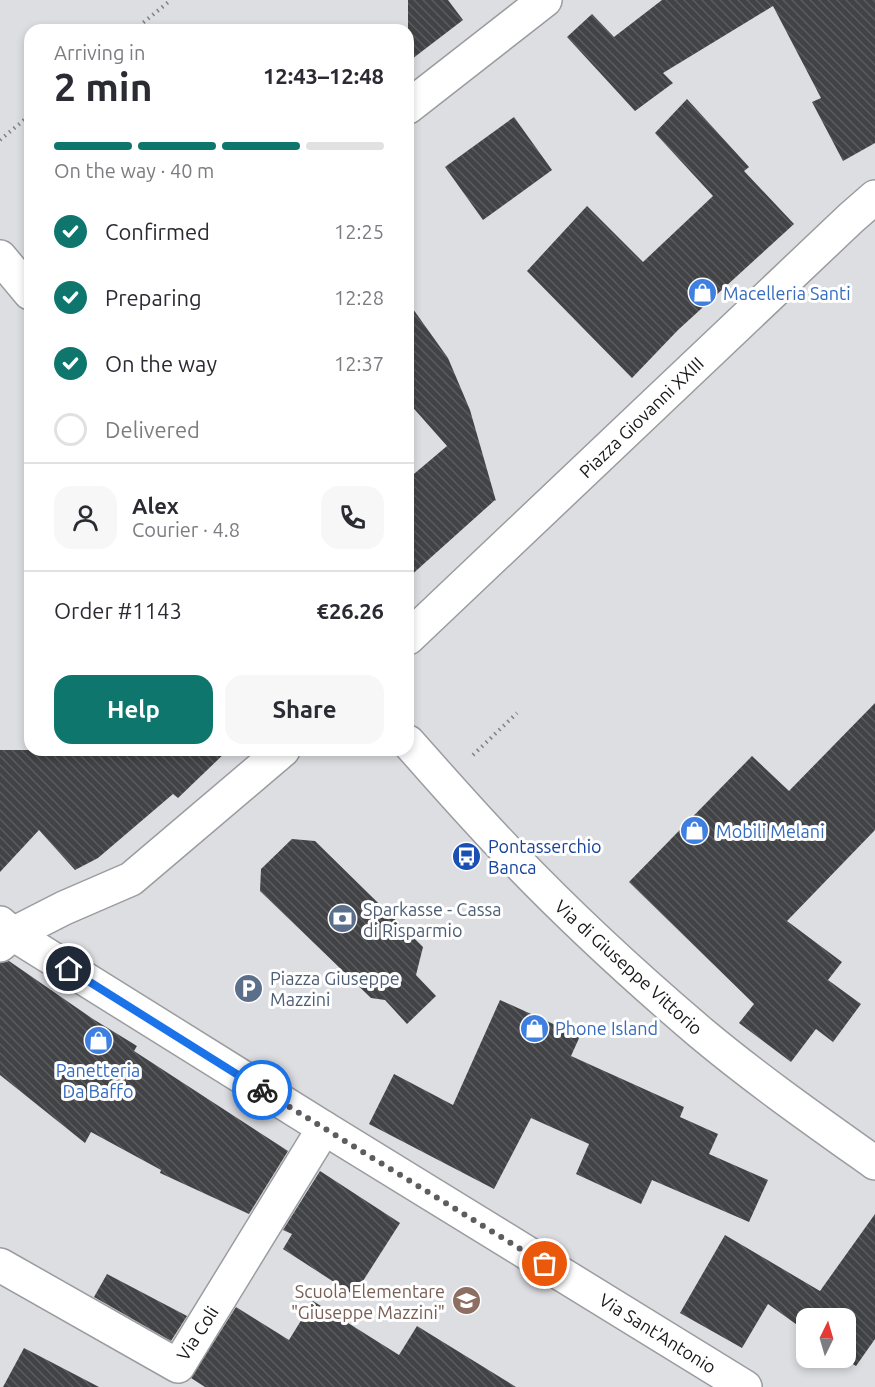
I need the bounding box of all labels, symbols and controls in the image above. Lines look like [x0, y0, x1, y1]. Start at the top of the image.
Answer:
text: Arriving in [54, 41, 145, 64]
text: 12:43–12:48 [263, 63, 384, 88]
text: 2 min [54, 65, 153, 108]
text: On the way · 40 m [54, 159, 214, 182]
icon: check [54, 215, 87, 248]
text: Confirmed [105, 219, 210, 244]
text: 12:25 [334, 220, 384, 243]
shop icon: Macelleria Santi [686, 277, 718, 309]
icon: check [54, 281, 87, 314]
place label: Macelleria Santi [723, 283, 851, 303]
text: Preparing [105, 285, 202, 310]
text: 12:28 [334, 286, 384, 309]
icon: check [54, 347, 87, 380]
text: On the way [105, 351, 217, 376]
text: 12:37 [334, 352, 384, 375]
street label: Piazza Giovanni XXIII [575, 353, 707, 481]
text: Delivered [105, 417, 200, 442]
button: person [54, 486, 117, 549]
button: phone [321, 486, 384, 549]
text: Alex [132, 493, 179, 518]
text: Courier · 4.8 [132, 518, 240, 541]
text: Order #1143 [54, 598, 182, 623]
text: €26.26 [317, 598, 384, 623]
button: Help [54, 675, 213, 744]
button: Share [225, 675, 384, 744]
shop icon: Mobili Melani [679, 815, 711, 847]
place label: Mobili Melani [716, 821, 825, 841]
place label: Pontasserchio Banca [488, 836, 602, 877]
bus stop icon: Pontasserchio Banca [451, 840, 483, 872]
street label: Via di Giuseppe Vittorio [551, 896, 707, 1038]
place label: Sparkasse - Cassa di Risparmio [363, 899, 502, 940]
bank icon: Sparkasse - Cassa di Risparmio [326, 903, 358, 935]
pin [43, 943, 94, 994]
icon: home [52, 952, 85, 985]
place label: Piazza Giuseppe Mazzini [270, 968, 400, 1009]
parking icon: Piazza Giuseppe Mazzini [233, 972, 265, 1004]
shop icon: Phone Island [518, 1012, 550, 1044]
place label: Phone Island [555, 1018, 658, 1038]
shop icon: Panetteria Da Baffo [82, 1025, 114, 1057]
place label: Panetteria Da Baffo [56, 1060, 140, 1101]
courier [232, 1060, 292, 1120]
icon: bike [246, 1074, 279, 1107]
pin [519, 1238, 570, 1289]
icon: bag [528, 1247, 561, 1280]
place label: Scuola Elementare "Giuseppe Mazzini" [291, 1281, 445, 1322]
school or university icon: Scuola Elementare "Giuseppe Mazzini" [450, 1285, 482, 1317]
street label: Via Sant'Antonio [596, 1289, 720, 1377]
street label: Via Coli [172, 1302, 222, 1364]
north arrow [796, 1308, 856, 1368]
map controls [796, 1308, 856, 1368]

